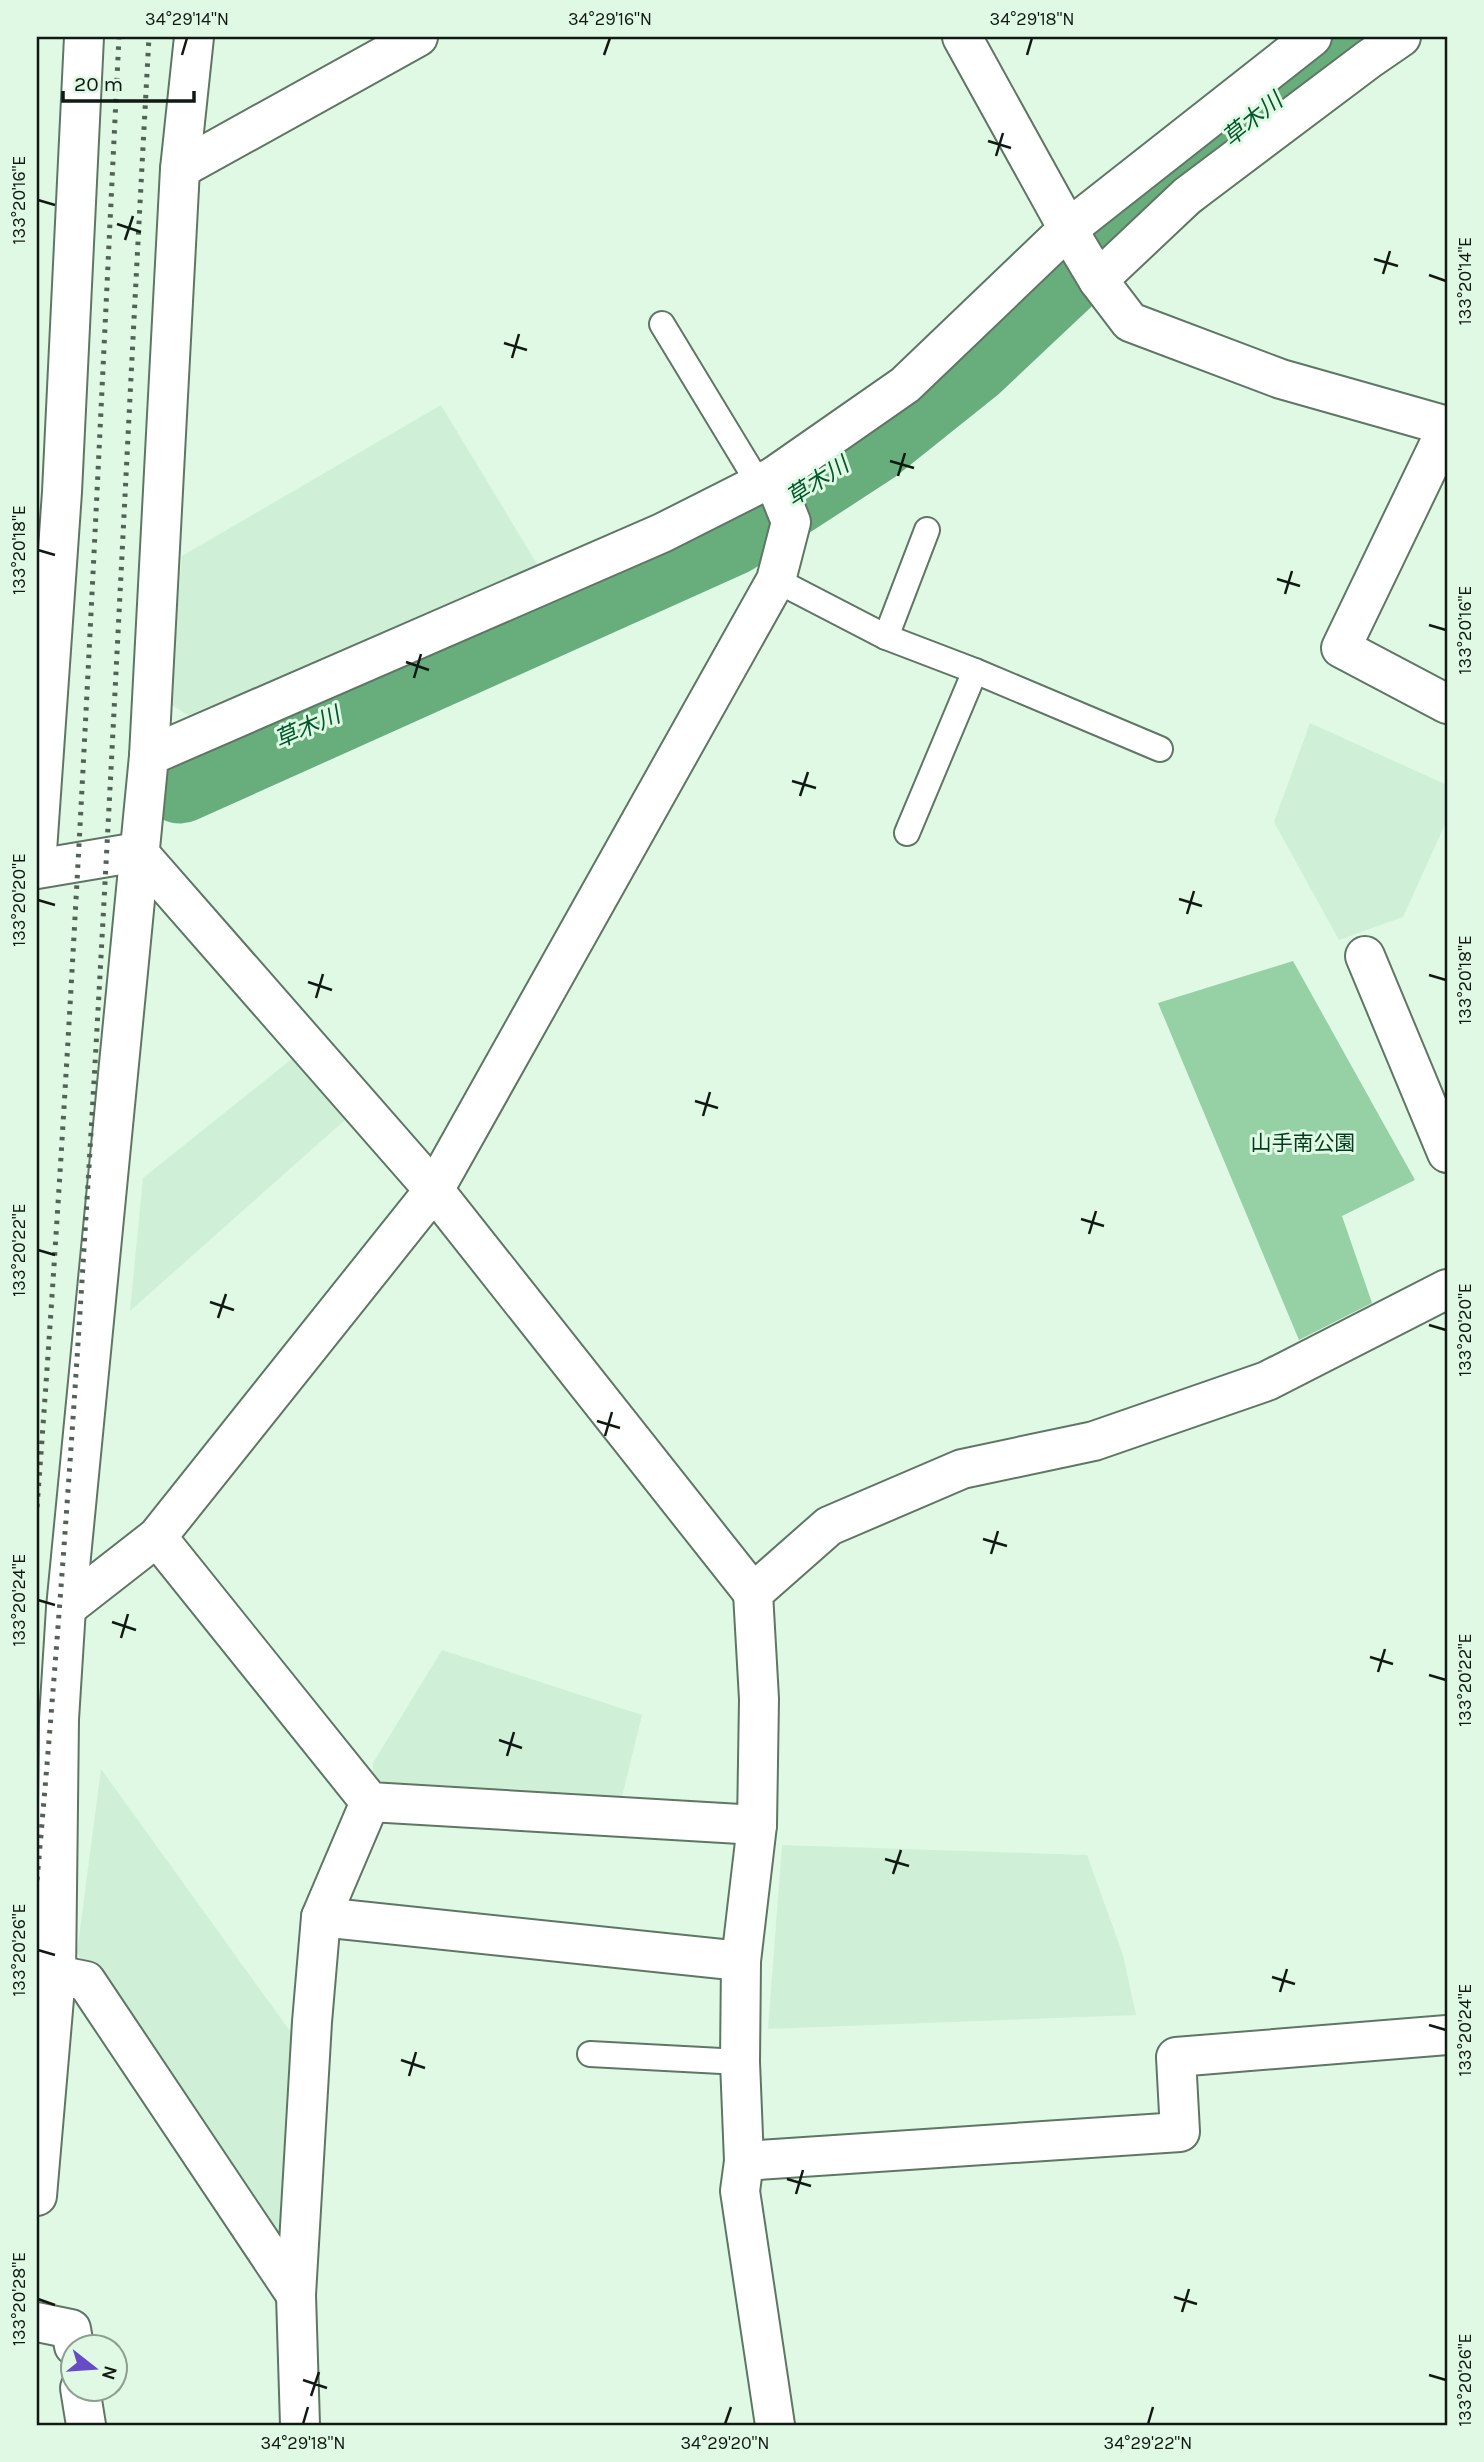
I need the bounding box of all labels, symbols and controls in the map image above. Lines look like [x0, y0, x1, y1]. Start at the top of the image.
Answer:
text: 34°29'14"N [145, 8, 229, 30]
text: 34°29'16"N [568, 8, 652, 30]
text: 34°29'18"N [990, 8, 1074, 30]
scale bar [63, 60, 194, 104]
text: 20 m [74, 72, 123, 96]
water label: 草木川 [1217, 85, 1290, 152]
text: 133°20'16"E [8, 156, 30, 244]
text: 133°20'14"E [1454, 237, 1476, 325]
water label: 草木川 [781, 450, 856, 512]
text: 133°20'18"E [8, 505, 30, 595]
text: 133°20'16"E [1454, 586, 1476, 674]
water label: 草木川 [270, 700, 347, 754]
text: 133°20'20"E [8, 853, 30, 947]
text: 133°20'18"E [1454, 935, 1476, 1025]
park label: 山手南公園 [1251, 1131, 1356, 1155]
text: 133°20'22"E [8, 1203, 30, 1297]
text: 133°20'20"E [1454, 1283, 1476, 1377]
text: 133°20'24"E [8, 1554, 30, 1646]
text: 133°20'22"E [1454, 1633, 1476, 1727]
text: 133°20'26"E [8, 1903, 30, 1997]
text: 133°20'24"E [1454, 1984, 1476, 2076]
text: 133°20'28"E [8, 2252, 30, 2346]
north arrow [60, 2332, 130, 2402]
text: 133°20'26"E [1454, 2333, 1476, 2427]
text: N [97, 2363, 122, 2382]
text: 34°29'18"N [261, 2432, 345, 2454]
text: 34°29'20"N [680, 2432, 770, 2454]
text: 34°29'22"N [1104, 2432, 1192, 2454]

